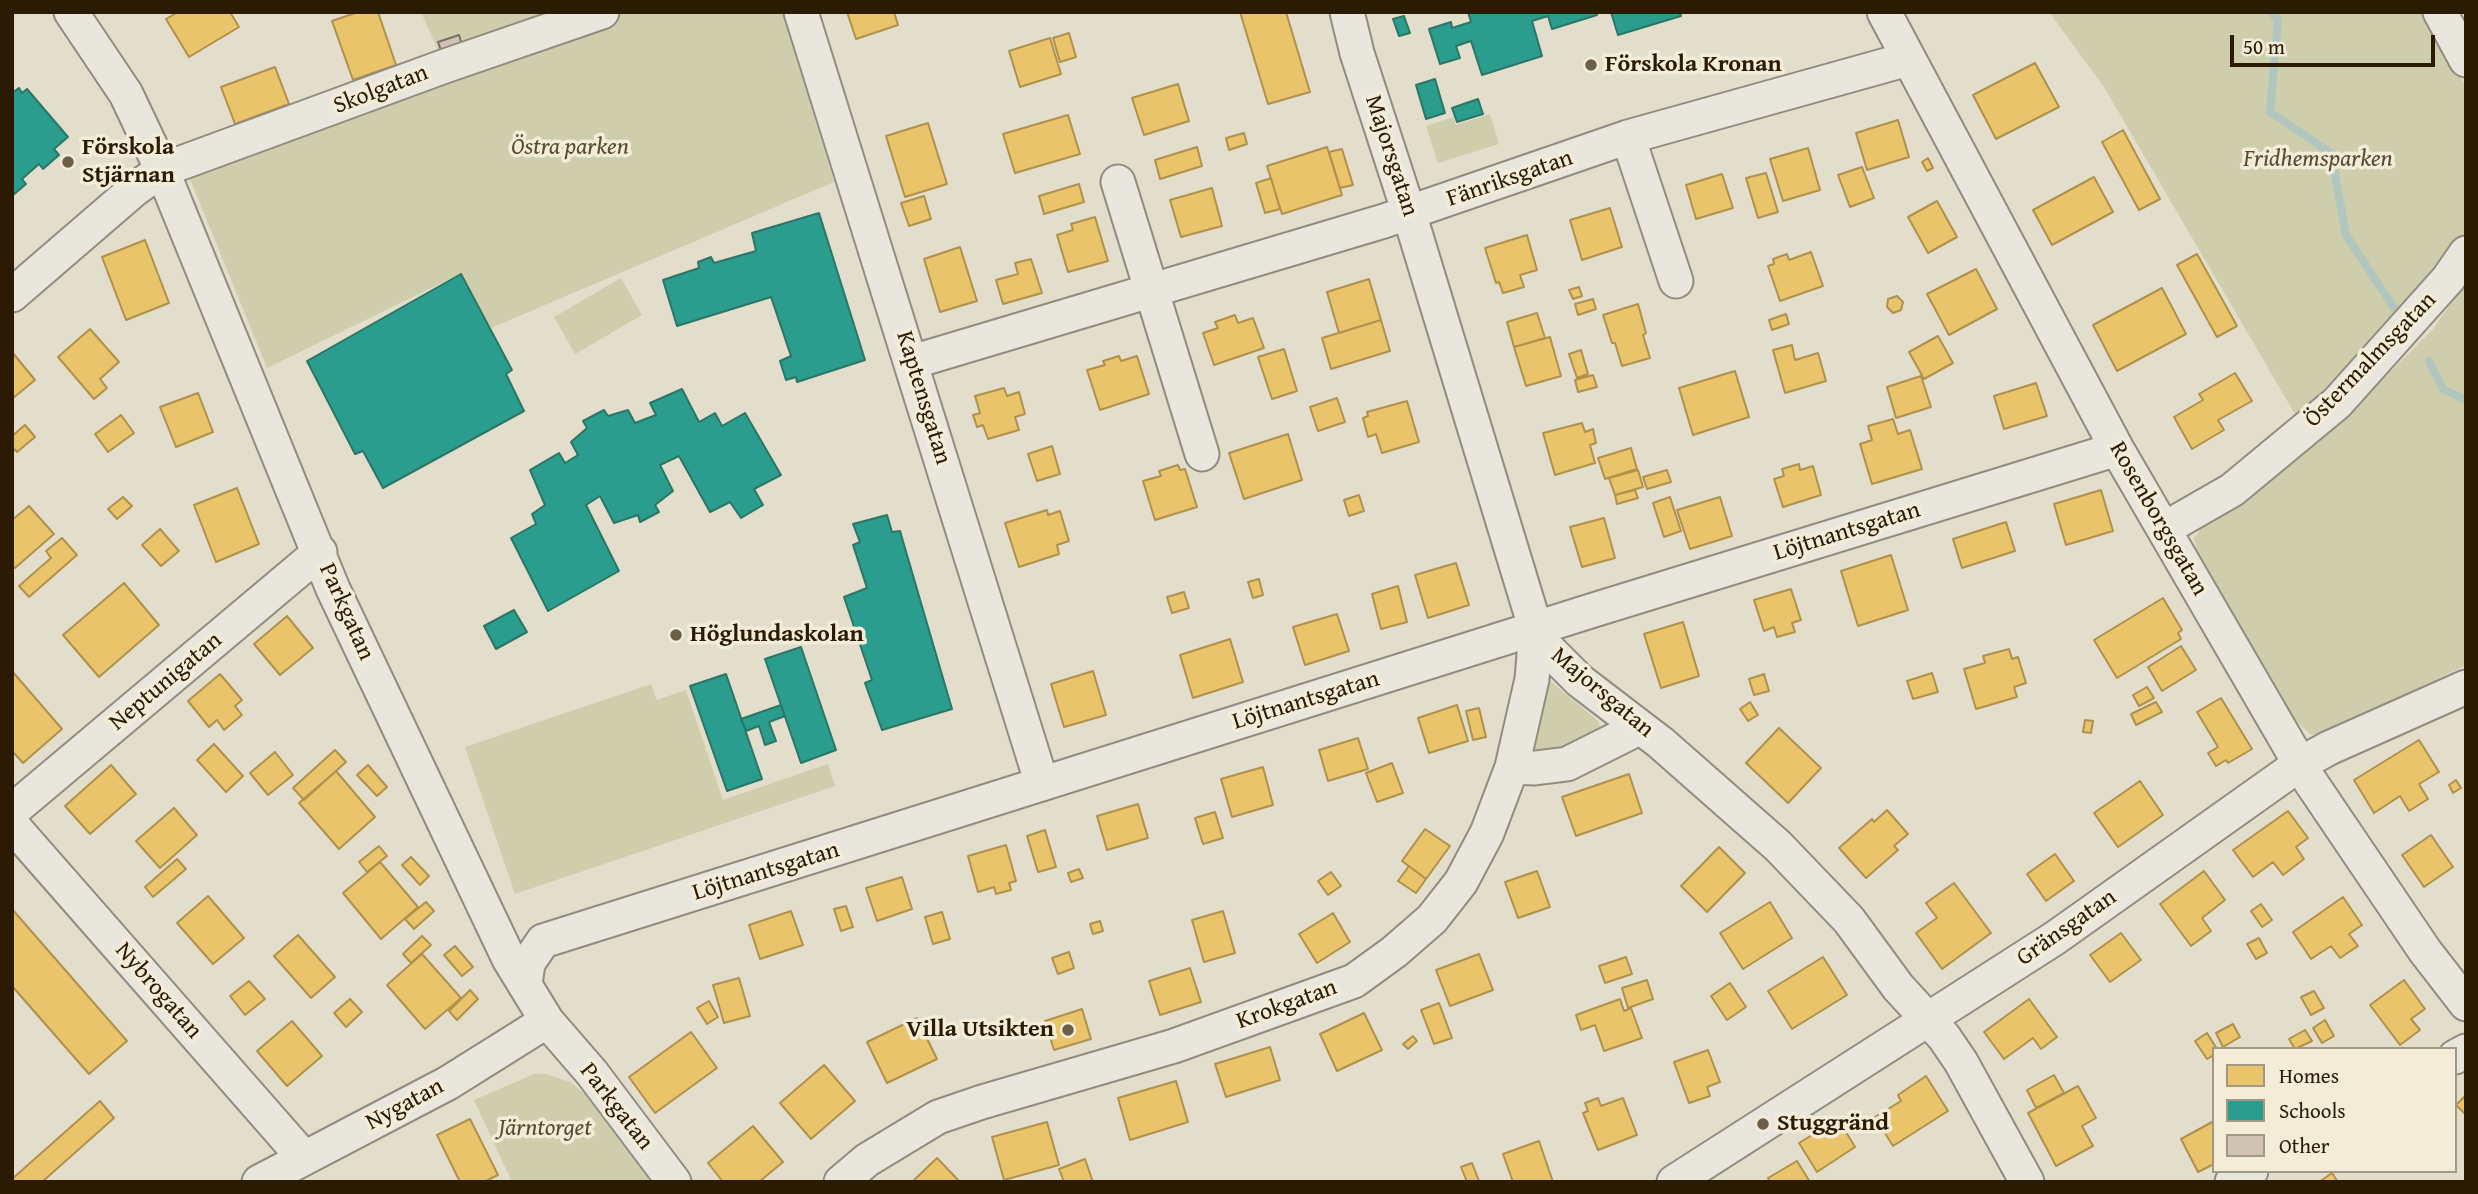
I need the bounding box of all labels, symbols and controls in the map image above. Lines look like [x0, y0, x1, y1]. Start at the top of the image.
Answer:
scale bar [2233, 21, 2438, 65]
text: 50 m [2243, 31, 2285, 62]
place label: Förskola Kronan [1605, 51, 1782, 79]
marker: Förskola Kronan [1583, 57, 1599, 73]
street label: Skolgatan [330, 59, 432, 121]
street label: Majorsgatan [1358, 92, 1424, 220]
place label: Förskola Stjärnan [82, 134, 175, 190]
park label: Östra parken [511, 134, 629, 162]
street label: Fänriksgatan [1443, 144, 1577, 214]
park label: Fridhemsparken [2243, 146, 2393, 174]
marker: Förskola Stjärnan [60, 154, 76, 170]
street label: Östermalmsgatan [2299, 286, 2443, 434]
street label: Kaptensgatan [889, 328, 957, 468]
street label: Rosenborgsgatan [2102, 437, 2214, 601]
street label: Löjtnantsgatan [1770, 496, 1924, 568]
street label: Parkgatan [312, 559, 380, 665]
place label: Höglundaskolan [690, 621, 864, 649]
street label: Neptunigatan [104, 627, 228, 737]
marker: Höglundaskolan [668, 627, 684, 643]
street label: Majorsgatan [1545, 642, 1659, 744]
street label: Löjtnantsgatan [1229, 665, 1383, 737]
street label: Löjtnantsgatan [689, 836, 843, 908]
street label: Gränsgatan [2012, 883, 2122, 973]
street label: Nybrogatan [108, 937, 208, 1045]
street label: Krokgatan [1233, 974, 1341, 1036]
place label: Villa Utsikten [906, 1016, 1054, 1044]
marker: Villa Utsikten [1060, 1022, 1076, 1038]
legend [2212, 1047, 2457, 1173]
street label: Parkgatan [573, 1058, 659, 1156]
text: Homes [2279, 1060, 2339, 1091]
street label: Nygatan [361, 1073, 449, 1137]
text: Schools [2279, 1095, 2346, 1126]
place label: Stuggränd [1777, 1110, 1889, 1138]
park label: Järntorget [498, 1115, 592, 1143]
marker: Stuggränd [1755, 1116, 1771, 1132]
text: Other [2279, 1130, 2329, 1161]

